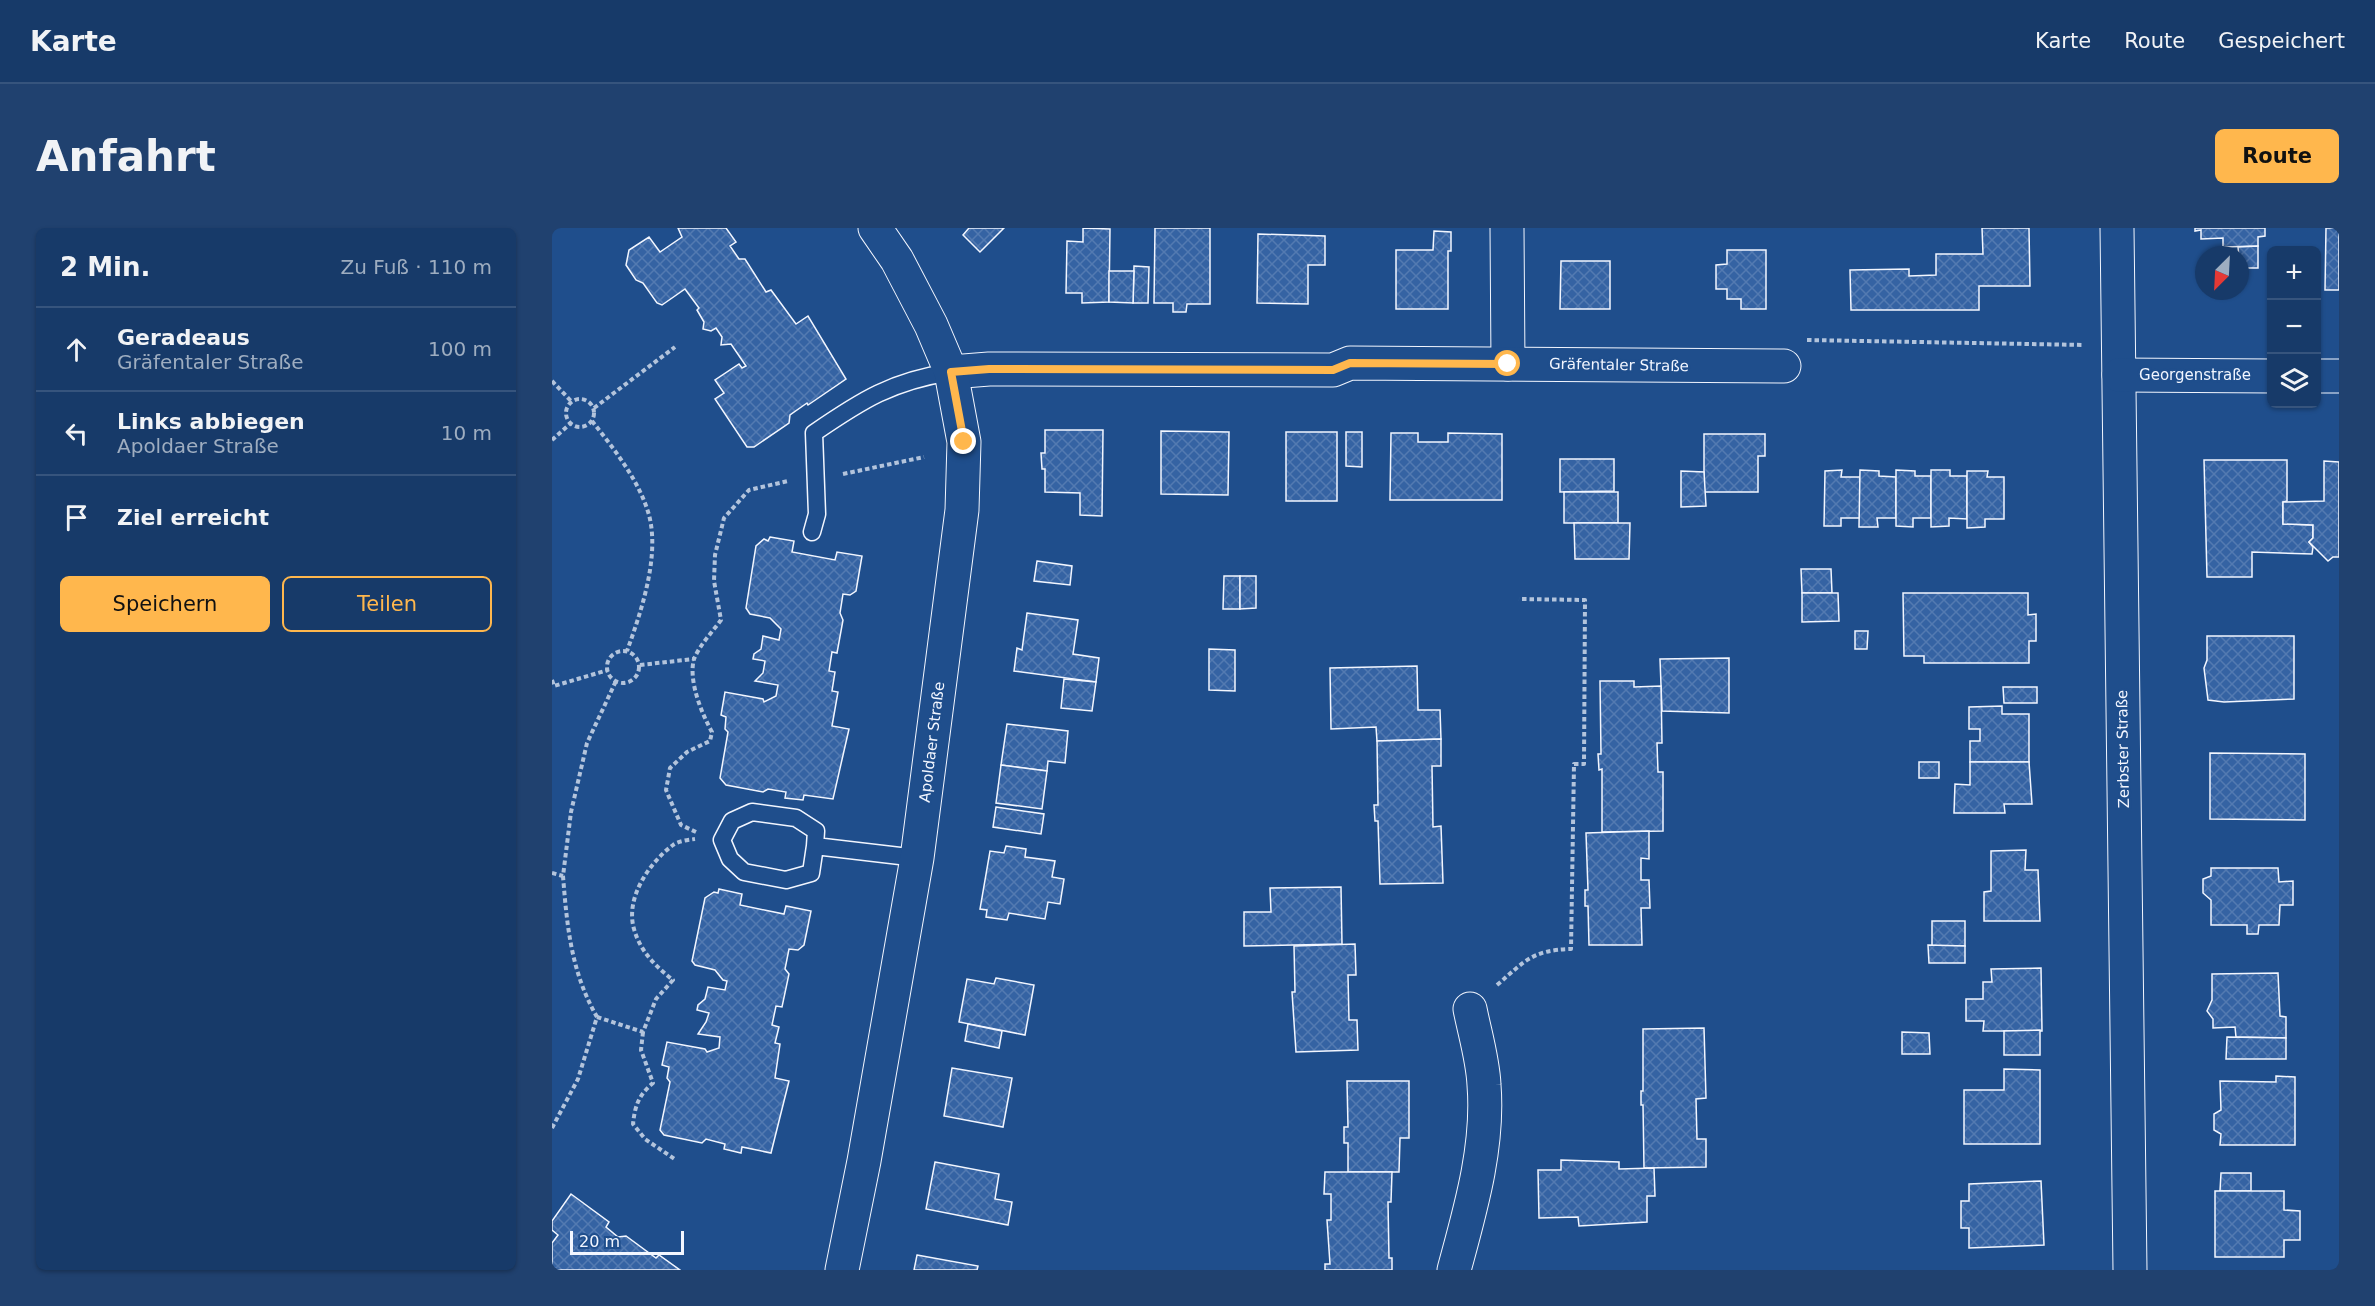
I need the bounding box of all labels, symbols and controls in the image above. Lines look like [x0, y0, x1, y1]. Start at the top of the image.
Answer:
text: Karte [30, 25, 117, 58]
text: Karte [2035, 29, 2091, 53]
text: Route [2124, 29, 2185, 53]
text: Gespeichert [2218, 29, 2345, 53]
button: Route [2215, 129, 2339, 183]
text: Anfahrt [36, 132, 216, 181]
north arrow [2195, 246, 2249, 300]
map controls [2267, 246, 2321, 408]
button: + [2267, 246, 2321, 300]
text: 2 Min. [60, 252, 150, 282]
text: Zu Fuß · 110 m [340, 255, 492, 279]
button: − [2267, 300, 2321, 354]
text: Geradeaus [117, 325, 250, 350]
icon: ahead [60, 333, 93, 366]
text: 100 m [428, 337, 492, 361]
text: Gräfentaler Straße [117, 350, 303, 374]
route start [1494, 350, 1520, 376]
button: layers [2267, 354, 2321, 408]
street label: Gräfentaler Straße [1549, 355, 1689, 375]
street label: Georgenstraße [2139, 366, 2251, 384]
text: Links abbiegen [117, 409, 305, 434]
icon: left [60, 417, 93, 450]
text: 10 m [441, 421, 492, 445]
route end [950, 428, 976, 454]
text: Apoldaer Straße [117, 434, 279, 458]
icon: arrive [60, 501, 93, 534]
text: Ziel erreicht [117, 505, 269, 530]
button: Speichern [60, 576, 270, 632]
button: Teilen [282, 576, 492, 632]
street label: Apoldaer Straße [916, 681, 948, 803]
street label: Zerbster Straße [2113, 690, 2133, 808]
scale bar [570, 1228, 684, 1256]
text: 20 m [579, 1232, 620, 1251]

